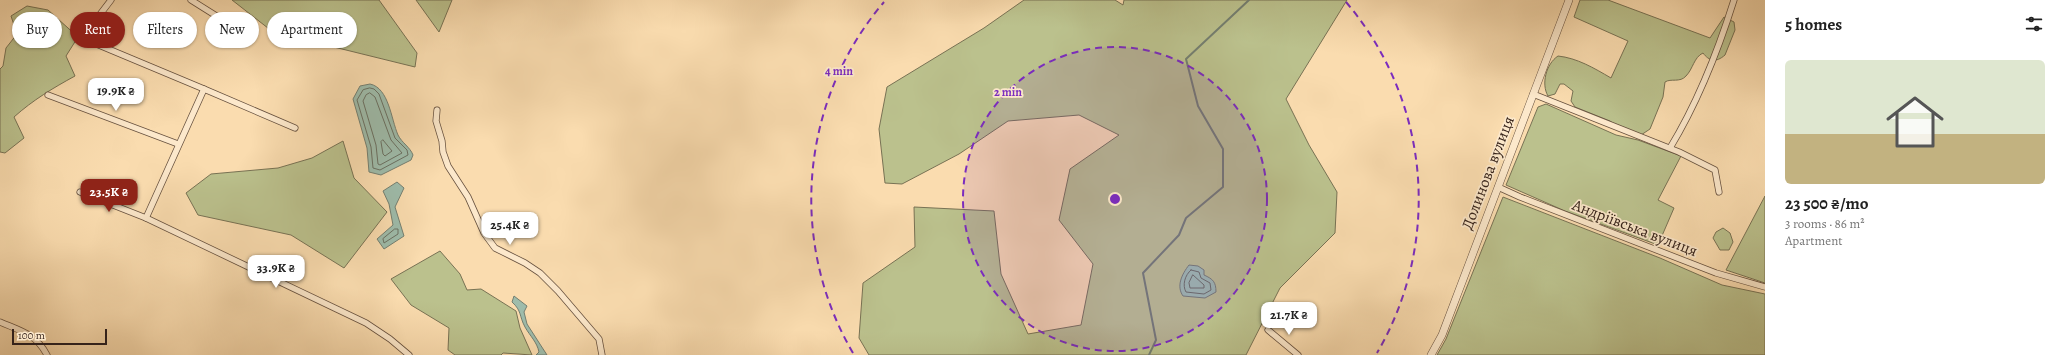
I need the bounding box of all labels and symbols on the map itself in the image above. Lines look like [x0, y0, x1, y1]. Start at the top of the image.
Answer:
text: 4 min [825, 63, 853, 79]
pin: 19.9K ₴ [79, 78, 153, 112]
text: 2 min [994, 84, 1022, 100]
street label: Долинова вулиця [1456, 113, 1520, 233]
pin: 23.5K ₴ [72, 179, 146, 213]
centre of rings [1108, 192, 1122, 206]
street label: Андріївська вулиця [1568, 194, 1701, 262]
pin: 25.4K ₴ [473, 212, 547, 246]
pin: 33.9K ₴ [239, 255, 313, 289]
pin: 21.7K ₴ [1252, 302, 1326, 336]
scale bar [12, 327, 107, 346]

